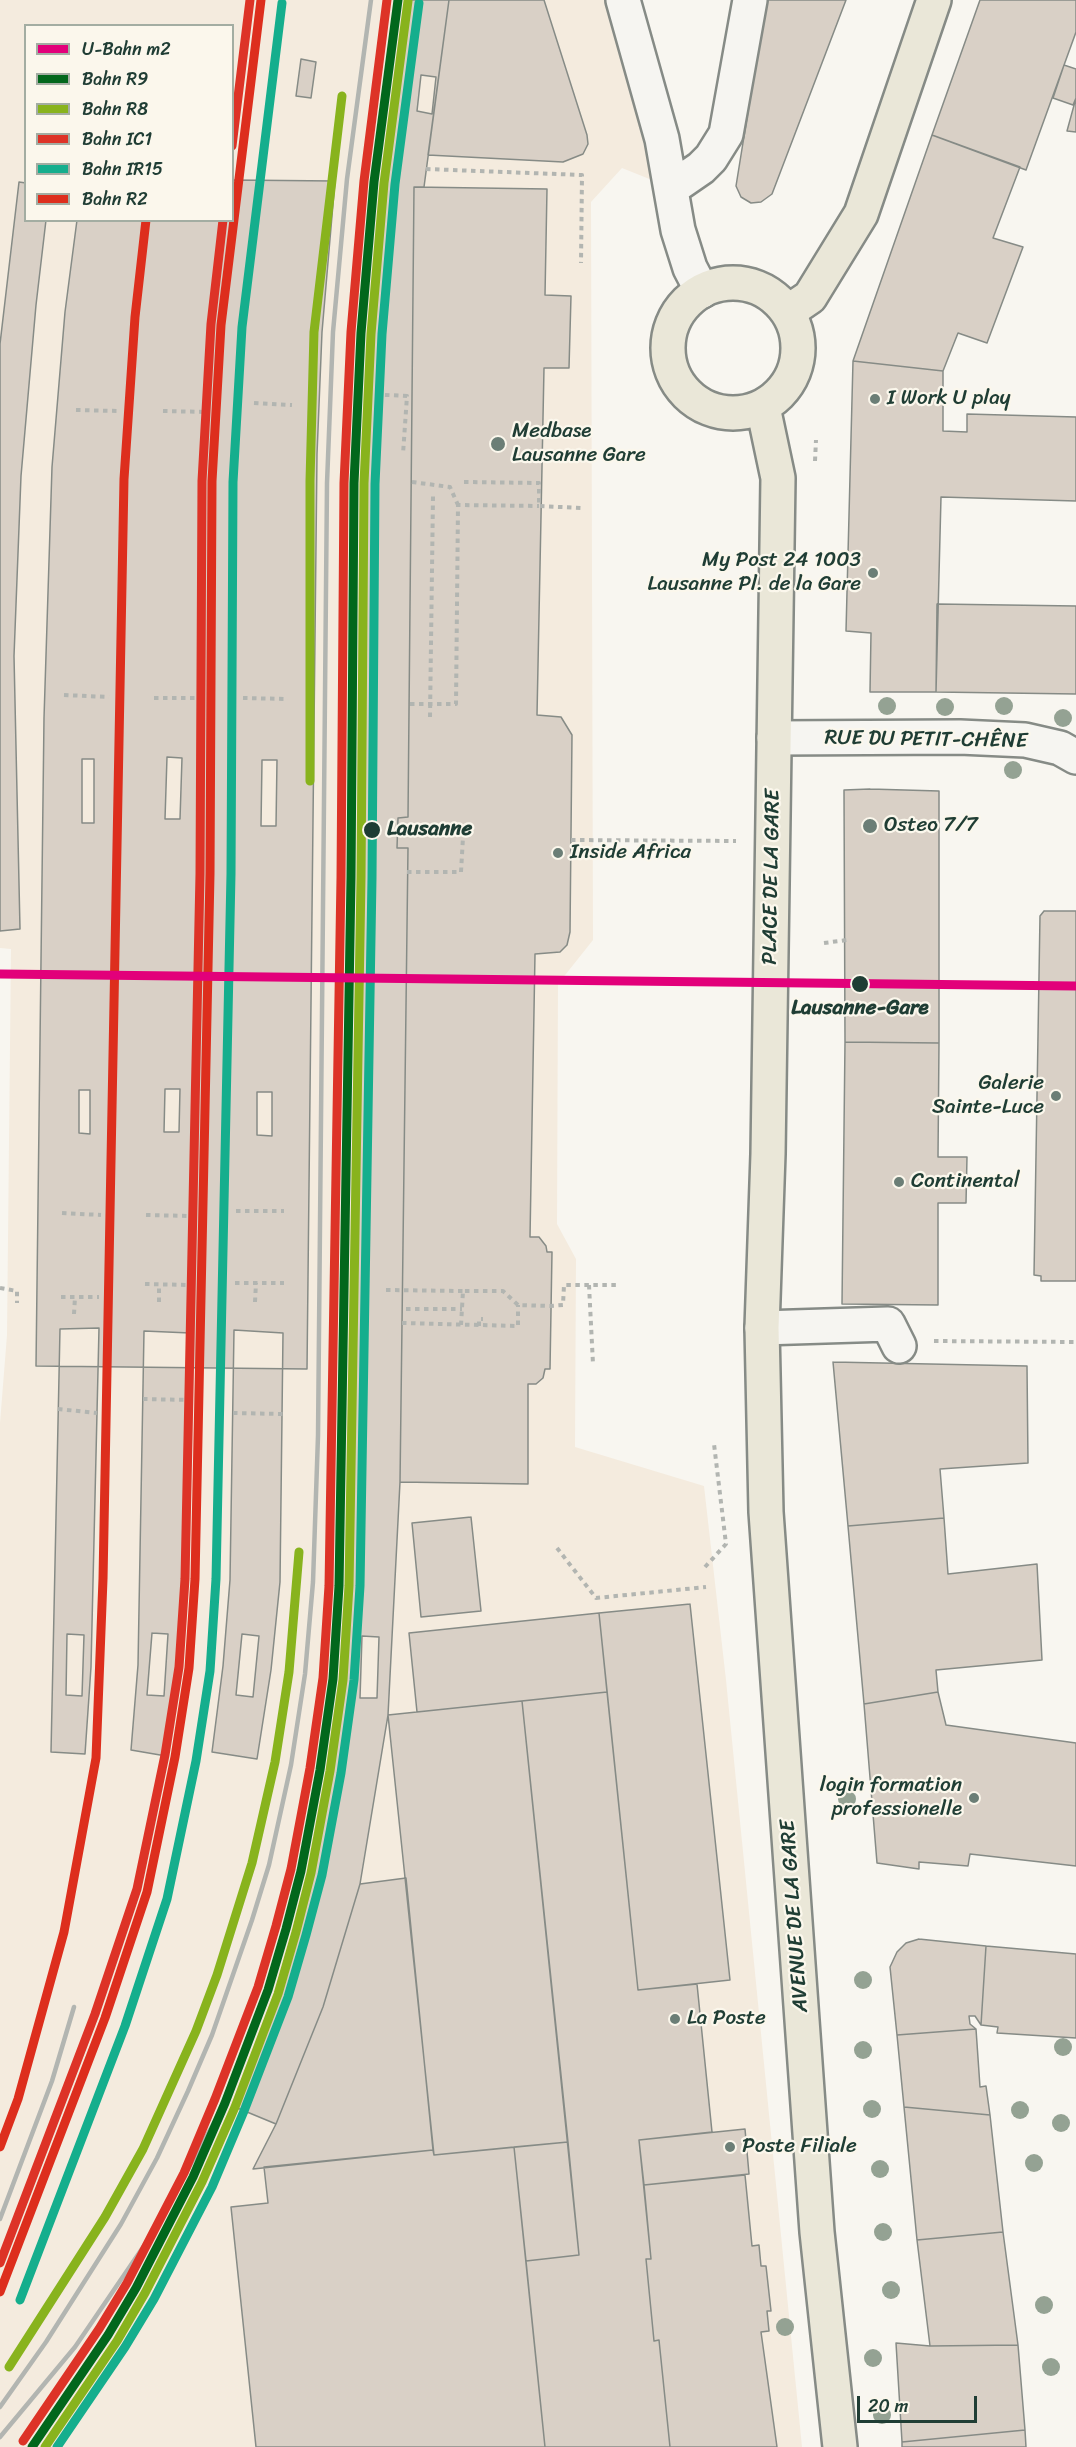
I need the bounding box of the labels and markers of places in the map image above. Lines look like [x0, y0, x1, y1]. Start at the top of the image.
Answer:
place label: I Work U play [887, 386, 1011, 412]
marker: I Work U play [868, 392, 882, 406]
place label: Medbase Lausanne Gare [512, 419, 646, 469]
marker: Medbase Lausanne Gare [489, 435, 507, 453]
place label: My Post 24 1003 Lausanne Pl. de la Gare [647, 548, 861, 598]
marker: My Post 24 1003 Lausanne Pl. de la Gare [866, 566, 880, 580]
place label: Osteo 7/7 [884, 813, 978, 839]
place label: Lausanne [387, 817, 472, 843]
marker: Osteo 7/7 [861, 817, 879, 835]
marker: Lausanne [362, 820, 382, 840]
place label: Inside Africa [570, 840, 691, 866]
marker: Inside Africa [551, 846, 565, 860]
marker: Lausanne-Gare [850, 974, 870, 994]
place label: Lausanne-Gare [791, 996, 929, 1022]
place label: Galerie Sainte-Luce [932, 1071, 1044, 1121]
marker: Galerie Sainte-Luce [1049, 1089, 1063, 1103]
place label: Continental [911, 1169, 1020, 1195]
marker: Continental [892, 1175, 906, 1189]
place label: login formation professionelle [820, 1773, 962, 1823]
marker: login formation professionelle [967, 1791, 981, 1805]
place label: La Poste [687, 2006, 766, 2032]
marker: La Poste [668, 2012, 682, 2026]
place label: Poste Filiale [742, 2134, 857, 2160]
marker: Poste Filiale [723, 2140, 737, 2154]

